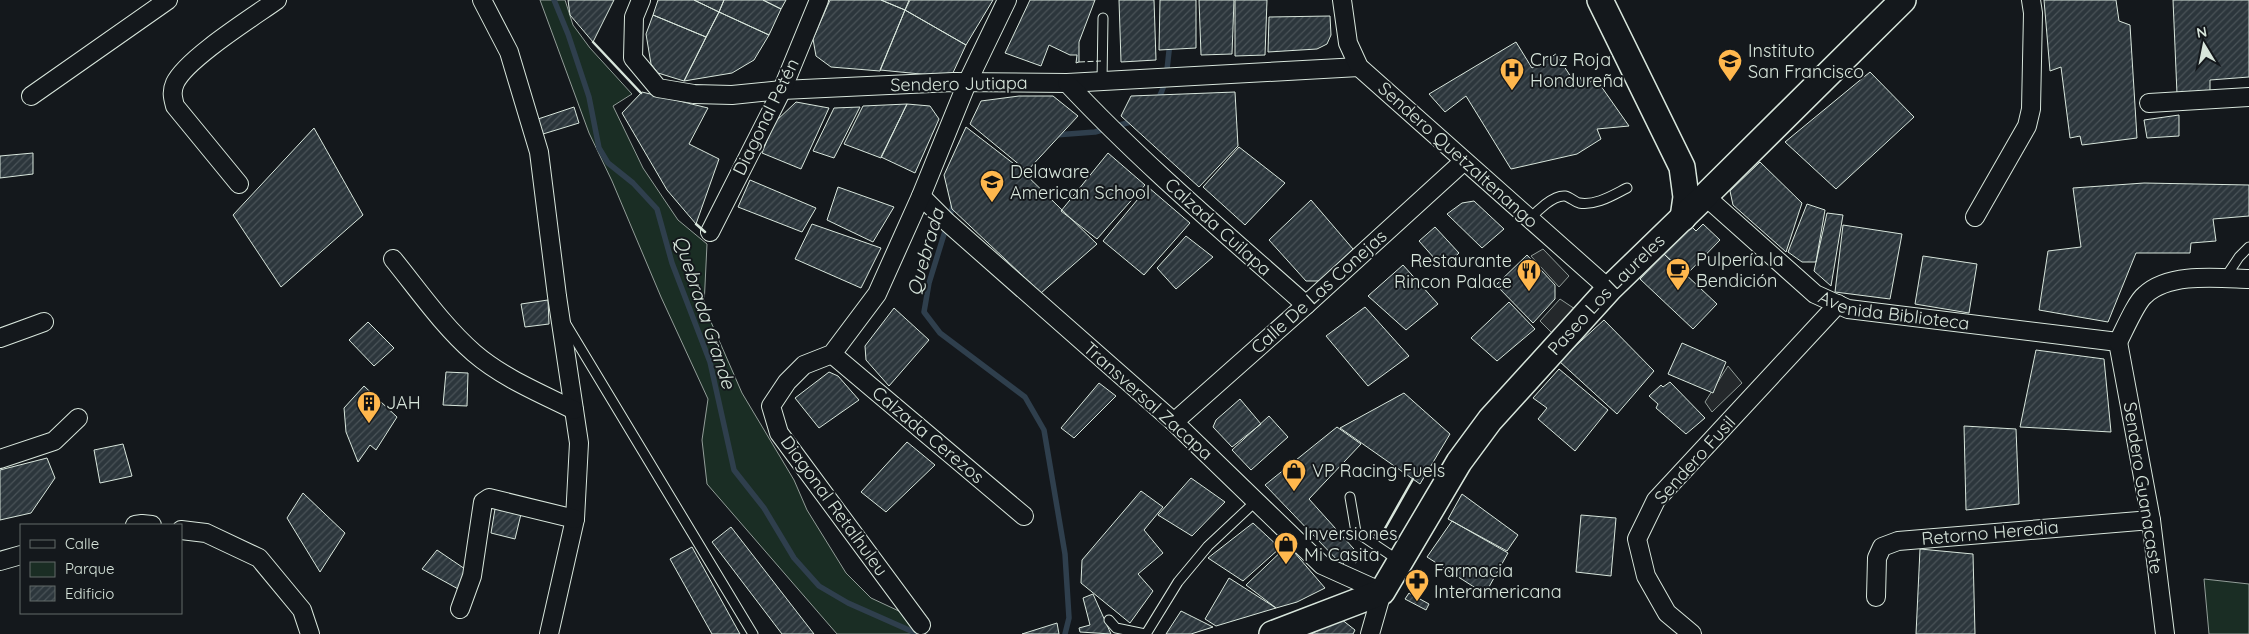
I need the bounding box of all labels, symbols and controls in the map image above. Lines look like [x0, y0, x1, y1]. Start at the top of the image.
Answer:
north arrow [2179, 20, 2229, 70]
text: N [2195, 22, 2208, 42]
place label: Instituto San Francisco [1748, 39, 1864, 83]
place label: Cruz Roja Hondureña [1530, 48, 1624, 92]
school or university icon: Instituto San Francisco [1717, 48, 1743, 82]
street label: Diagonal Petén [727, 55, 804, 179]
hospital icon: Cruz Roja Hondureña [1499, 57, 1525, 91]
street label: Sendero Jutiapa [890, 71, 1028, 96]
street label: Sendero Quetzaltenango [1373, 77, 1543, 233]
place label: Delaware American School [1010, 160, 1150, 204]
school or university icon: Delaware American School [979, 169, 1005, 203]
street label: Calzada Cuilapa [1160, 173, 1276, 281]
water label: Quebrada [901, 204, 949, 298]
street label: Calle De Las Conejas [1246, 224, 1391, 359]
street label: Paseo Los Laureles [1542, 229, 1670, 360]
water label: Quebrada Grande [669, 232, 741, 393]
place label: Pulpería la Bendición [1696, 248, 1784, 292]
place label: Restaurante Rincon Palace [1394, 249, 1512, 293]
cafe icon: Pulpería la Bendición [1665, 257, 1691, 291]
restaurant icon: Restaurante Rincon Palace [1516, 258, 1542, 292]
street label: Avenida Biblioteca [1815, 285, 1971, 335]
street label: Transversal Zacapa [1079, 337, 1218, 465]
street label: Calzada Cerezos [868, 381, 989, 488]
building icon: JAH [356, 390, 382, 424]
place label: JAH [386, 391, 421, 414]
street label: Sendero Guanacaste [2119, 400, 2168, 576]
street label: Sendero Fusil [1649, 411, 1740, 508]
street label: Diagonal Retalhuleu [776, 431, 893, 580]
shop icon: VP Racing Fuels [1281, 458, 1307, 492]
place label: VP Racing Fuels [1312, 459, 1445, 482]
street label: Retorno Heredia [1920, 515, 2060, 550]
place label: Inversiones Mi Casita [1304, 522, 1398, 566]
legend [20, 524, 182, 614]
shop icon: Inversiones Mi Casita [1273, 531, 1299, 565]
text: Calle [65, 534, 99, 553]
text: Parque [65, 559, 115, 578]
place label: Farmacia Interamericana [1434, 559, 1562, 603]
pharmacy icon: Farmacia Interamericana [1404, 568, 1430, 602]
text: Edificio [65, 584, 114, 603]

